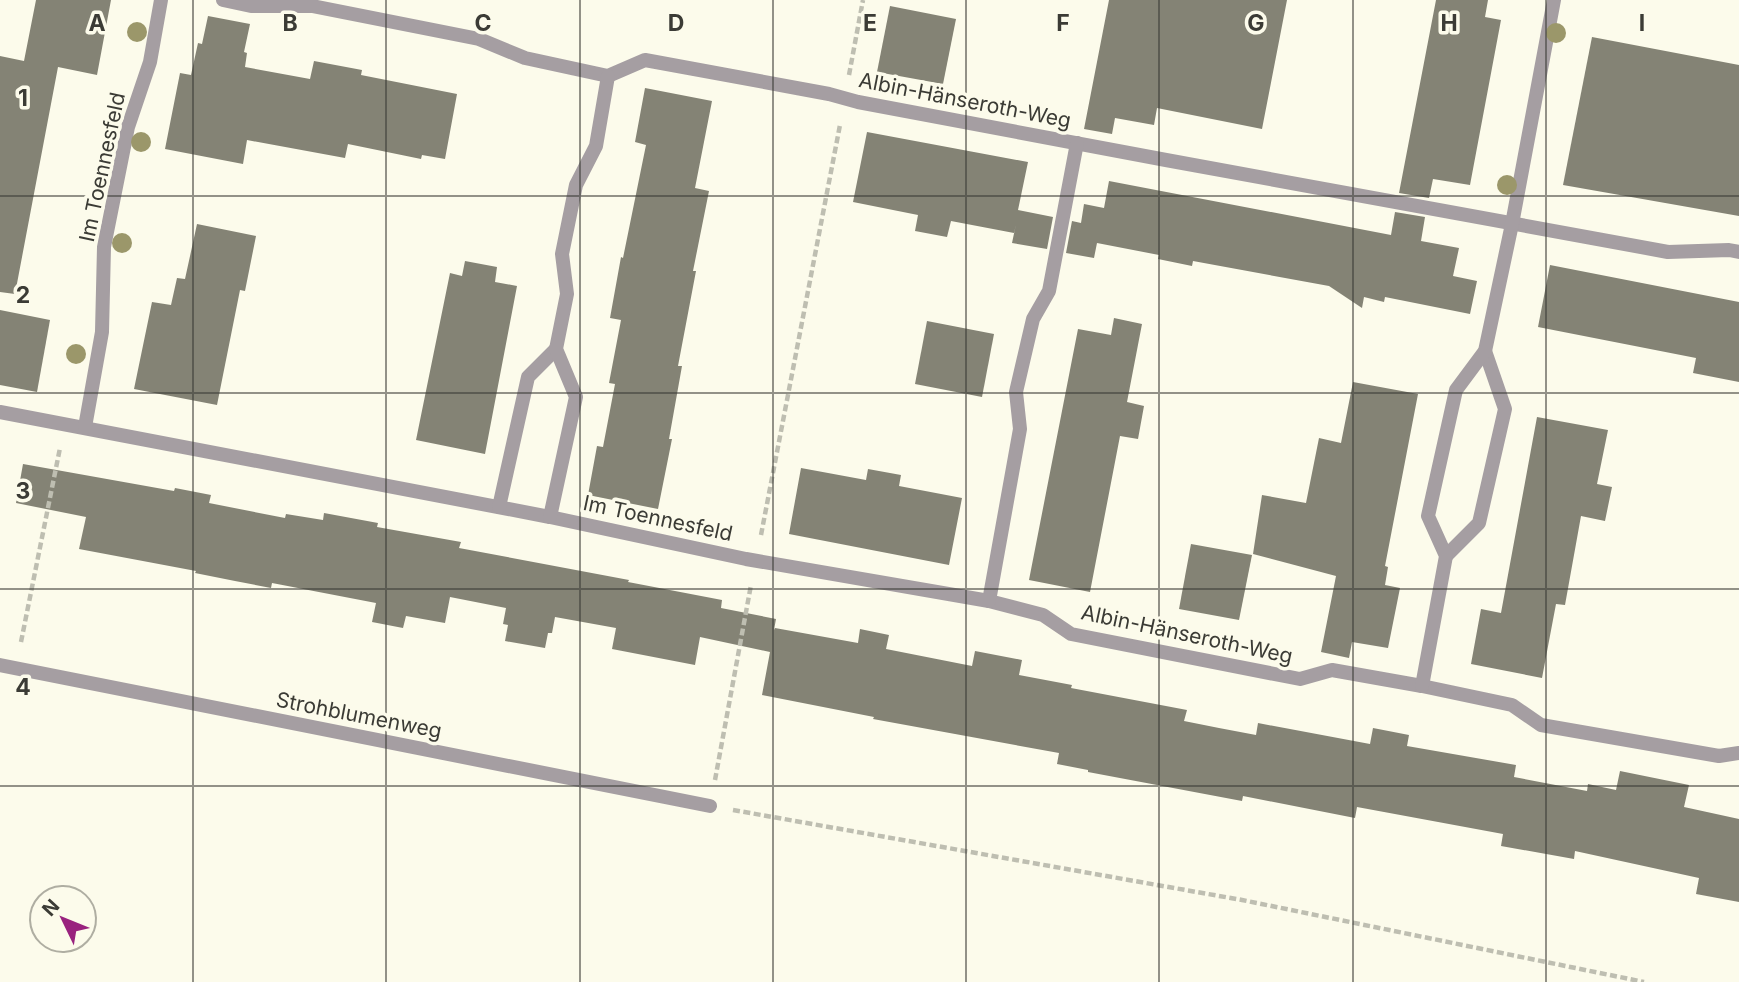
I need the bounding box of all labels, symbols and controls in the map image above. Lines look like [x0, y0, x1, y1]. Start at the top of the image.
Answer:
text: A [88, 9, 106, 37]
text: B [282, 9, 298, 37]
text: C [474, 9, 492, 37]
text: D [668, 9, 684, 37]
text: E [863, 9, 877, 37]
text: F [1056, 9, 1070, 37]
text: G [1247, 9, 1265, 37]
text: H [1440, 9, 1458, 37]
text: I [1639, 9, 1645, 37]
street label: Albin-Hänseroth-Weg [857, 67, 1073, 133]
text: 1 [18, 84, 28, 112]
street label: Im Toennesfeld [74, 90, 130, 244]
text: 2 [16, 281, 30, 309]
text: 3 [16, 477, 30, 505]
street label: Im Toennesfeld [581, 490, 735, 546]
street label: Albin-Hänseroth-Weg [1079, 599, 1295, 669]
text: 4 [15, 673, 31, 701]
street label: Strohblumenweg [274, 687, 444, 743]
north arrow [28, 884, 98, 954]
text: N [38, 895, 64, 921]

